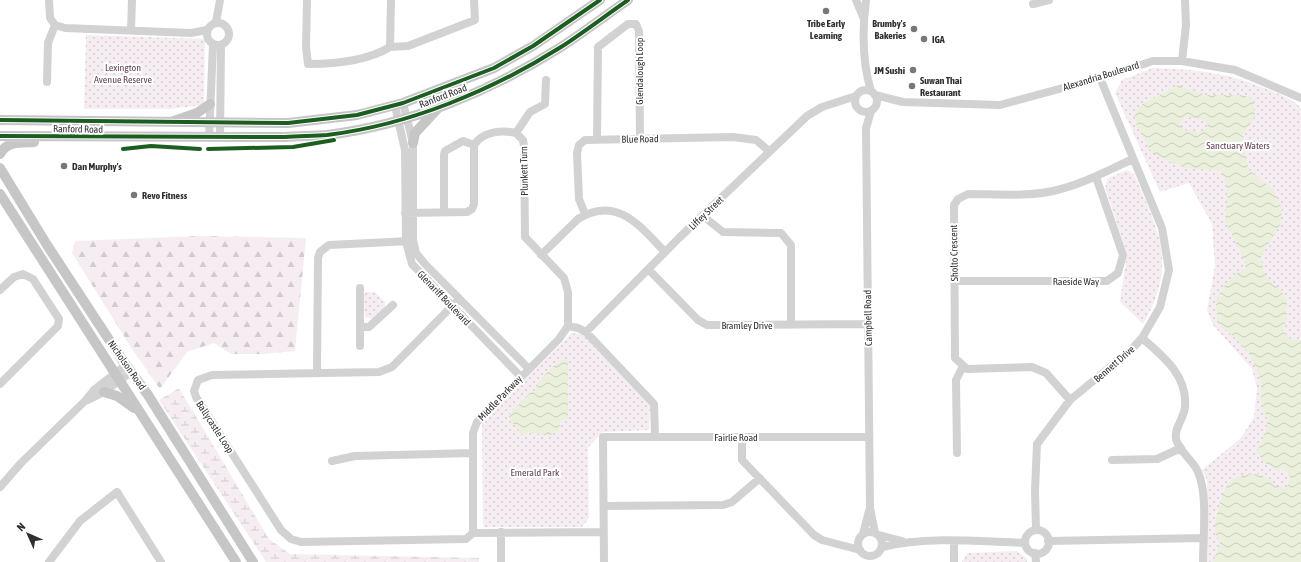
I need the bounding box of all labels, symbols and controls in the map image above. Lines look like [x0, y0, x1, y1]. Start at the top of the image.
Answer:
marker: Tribe Early Learning [821, 6, 831, 16]
place label: Tribe Early Learning [807, 18, 846, 41]
place label: Brumby's Bakeries [872, 18, 906, 41]
marker: Brumby's Bakeries [909, 24, 919, 34]
marker: IGA [919, 34, 929, 44]
place label: IGA [932, 34, 945, 45]
street label: Glendalough Loop [634, 37, 645, 105]
street label: Alexandria Boulevard [1062, 59, 1141, 93]
park label: Lexington Avenue Reserve [94, 62, 153, 85]
place label: JM Sushi [873, 65, 905, 76]
marker: JM Sushi [908, 65, 918, 75]
place label: Suwan Thai Restaurant [920, 75, 962, 98]
marker: Suwan Thai Restaurant [907, 81, 917, 91]
street label: Ranford Road [418, 82, 469, 110]
street label: Ranford Road [53, 123, 103, 135]
street label: Blue Road [621, 133, 659, 145]
park label: Sanctuary Waters [1206, 140, 1270, 151]
street label: Plunkett Turn [518, 146, 530, 196]
marker: Dan Murphy's [59, 161, 69, 171]
place label: Dan Murphy's [72, 161, 122, 172]
marker: Revo Fitness [129, 190, 139, 200]
place label: Revo Fitness [142, 190, 188, 201]
street label: Liffey Street [687, 194, 726, 232]
street label: Sholto Crescent [948, 224, 960, 281]
street label: Glenariff Boulevard [415, 268, 473, 328]
street label: Raeside Way [1053, 276, 1099, 287]
street label: Campbell Road [862, 290, 874, 346]
street label: Bramley Drive [721, 320, 773, 331]
street label: Nicholson Road [106, 338, 148, 392]
street label: Bennett Drive [1092, 343, 1137, 385]
street label: Middle Parkway [476, 373, 524, 423]
street label: Ballycastle Loop [194, 399, 236, 455]
street label: Fairlie Road [714, 432, 758, 443]
park label: Emerald Park [511, 467, 560, 478]
north arrow [8, 514, 48, 554]
text: N [14, 520, 27, 533]

